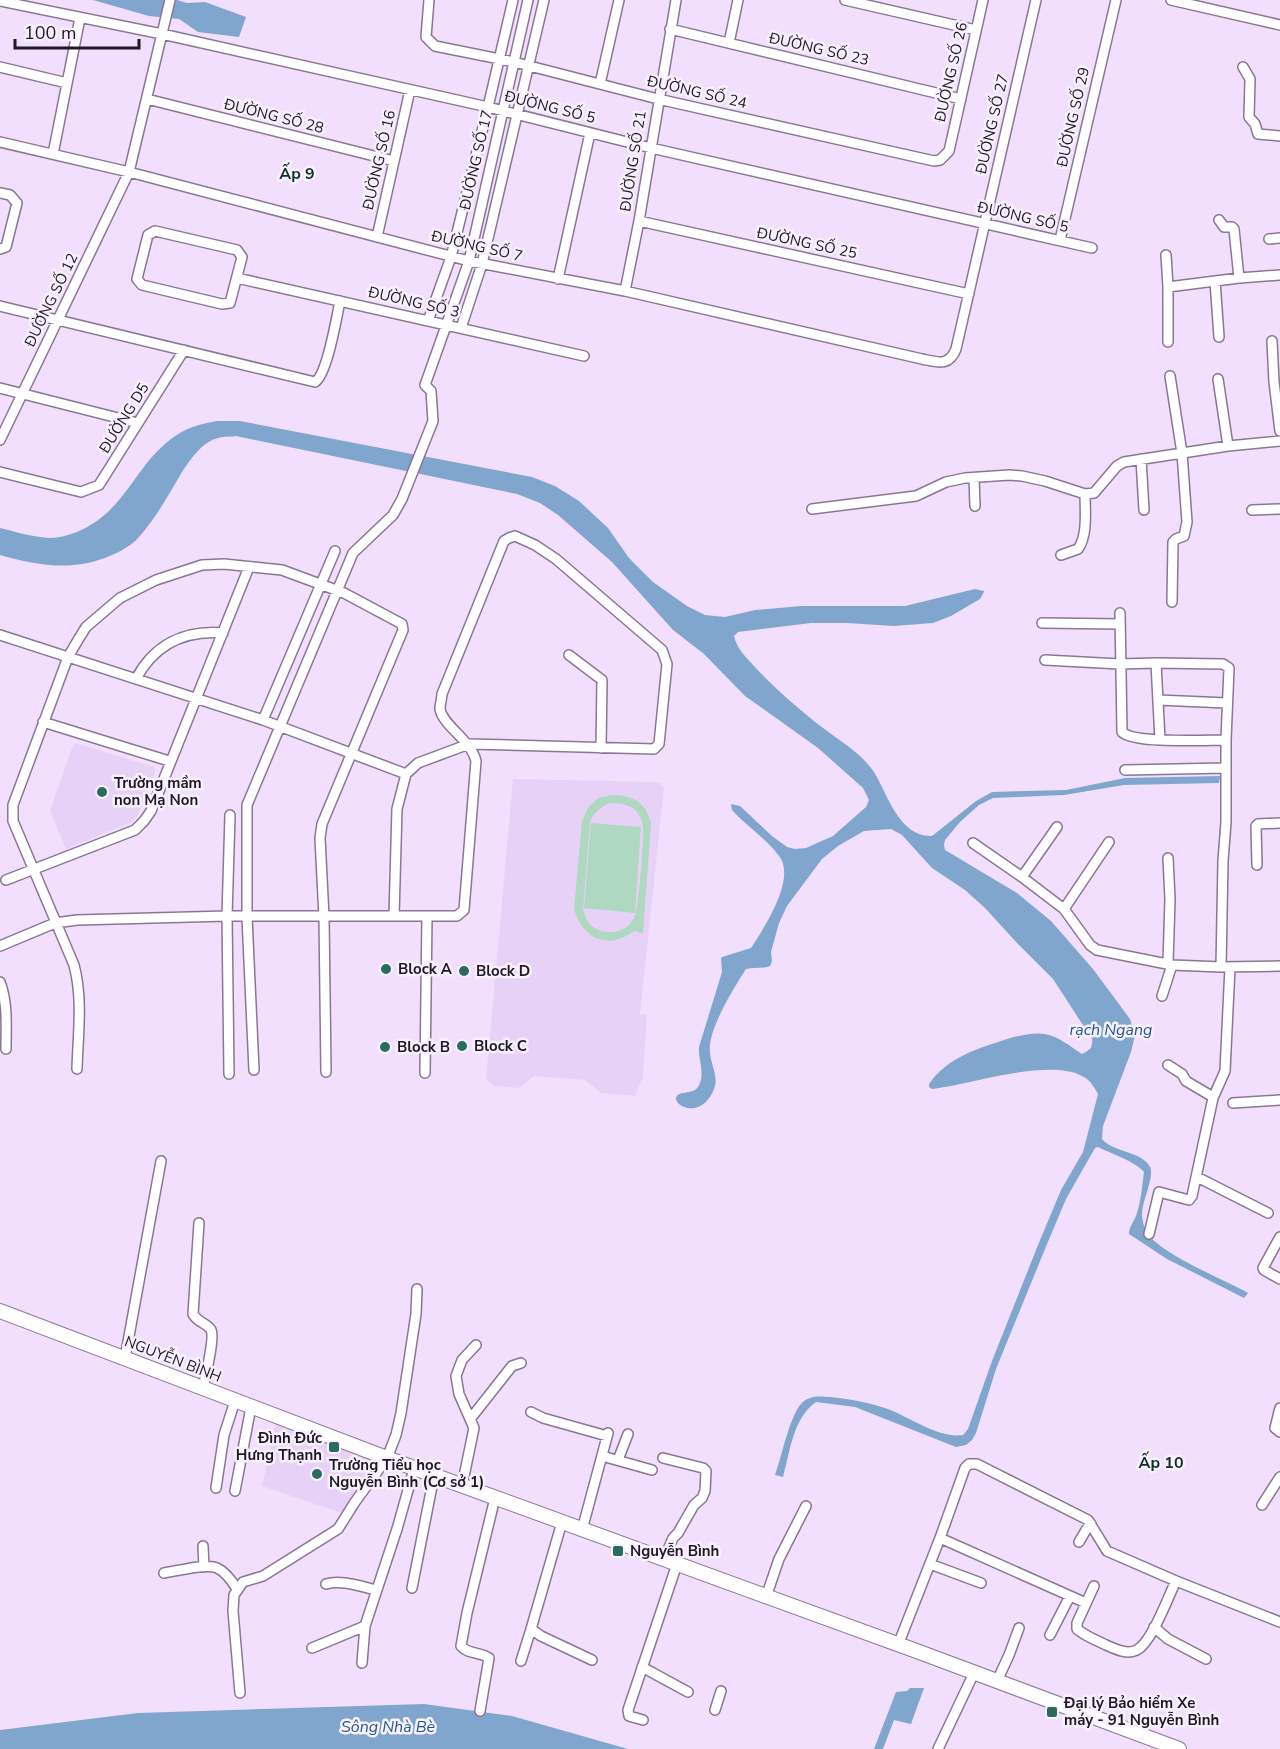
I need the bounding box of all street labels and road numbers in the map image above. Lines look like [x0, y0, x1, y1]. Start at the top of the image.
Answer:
street label: ĐƯỜNG SỐ 26 [928, 20, 972, 125]
street label: ĐƯỜNG SỐ 23 [766, 26, 871, 70]
street label: ĐƯỜNG SỐ 29 [1050, 65, 1094, 170]
street label: ĐƯỜNG SỐ 24 [644, 69, 749, 113]
street label: ĐƯỜNG SỐ 27 [969, 72, 1013, 177]
street label: ĐƯỜNG SỐ 5 [501, 84, 598, 128]
street label: ĐƯỜNG SỐ 28 [221, 92, 326, 138]
street label: ĐƯỜNG SỐ 16 [356, 108, 400, 213]
street label: ĐƯỜNG SỐ 17 [453, 108, 497, 213]
street label: ĐƯỜNG SỐ 21 [613, 109, 651, 214]
street label: ĐƯỜNG SỐ 5 [974, 195, 1071, 237]
street label: ĐƯỜNG SỐ 25 [754, 220, 859, 263]
street label: ĐƯỜNG SỐ 7 [428, 224, 525, 266]
street label: ĐƯỜNG SỐ 12 [17, 249, 82, 351]
street label: ĐƯỜNG SỐ 3 [365, 280, 462, 322]
street label: ĐƯỜNG D5 [93, 378, 154, 458]
street label: NGUYỄN BÌNH [122, 1329, 225, 1387]

